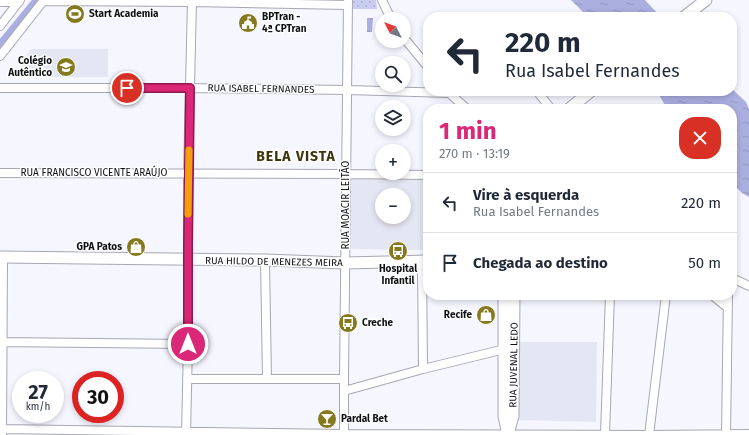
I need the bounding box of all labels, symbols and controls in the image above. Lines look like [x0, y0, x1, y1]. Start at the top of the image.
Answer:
sports icon: Start Academia [64, 3, 86, 25]
place label: Start Academia [89, 8, 159, 20]
place label: BPTran - 4ª CPTran [262, 11, 307, 35]
public building icon: BPTran - 4ª CPTran [237, 12, 259, 34]
north arrow [375, 12, 411, 48]
map controls [375, 12, 411, 224]
text: 220 m [505, 26, 581, 59]
icon: left [439, 28, 491, 80]
place label: Colégio Autêntico [7, 54, 52, 79]
school or university icon: Colégio Autêntico [55, 56, 77, 78]
button: search [375, 56, 411, 92]
text: Rua Isabel Fernandes [505, 60, 680, 82]
pin [110, 71, 144, 105]
icon: arrive [116, 77, 138, 99]
street label: RUA ISABEL FERNANDES [207, 82, 315, 96]
button: layers [375, 100, 411, 136]
text: 1 min [439, 117, 497, 145]
button: close [679, 117, 721, 159]
button: + [375, 144, 411, 180]
text: 270 m · 13:19 [439, 146, 510, 161]
district label: BELA VISTA [256, 148, 336, 165]
street label: RUA MOACIR LEITÃO [339, 161, 352, 249]
street label: RUA FRANCISCO VICENTE ARAÚJO [21, 165, 167, 179]
text: Vire à esquerda [473, 186, 579, 204]
button: − [375, 188, 411, 224]
icon: left [439, 192, 461, 214]
text: 220 m [681, 194, 721, 212]
text: Rua Isabel Fernandes [473, 204, 599, 219]
shop icon: GPA Patos [125, 236, 147, 258]
bus stop icon: Hospital Infantil [387, 240, 409, 262]
place label: GPA Patos [77, 241, 122, 253]
icon: arrive [439, 252, 461, 274]
text: Chegada ao destino [473, 254, 608, 272]
text: 50 m [688, 254, 721, 272]
street label: RUA HILDO DE MENEZES MEIRA [205, 255, 343, 269]
place label: Hospital Infantil [379, 263, 417, 287]
shop icon: Recife [475, 304, 497, 326]
place label: Recife [444, 309, 472, 321]
bus stop icon: Creche [337, 312, 359, 334]
place label: Creche [362, 317, 393, 329]
street label: RUA JUVENAL LEDO [507, 322, 521, 408]
position arrow [167, 323, 209, 365]
speed limit sign: 30 [72, 371, 124, 423]
text: 27 [28, 380, 48, 404]
text: km/h [26, 401, 50, 413]
bar icon: Pardal Bet [316, 408, 338, 430]
place label: Pardal Bet [341, 413, 388, 425]

